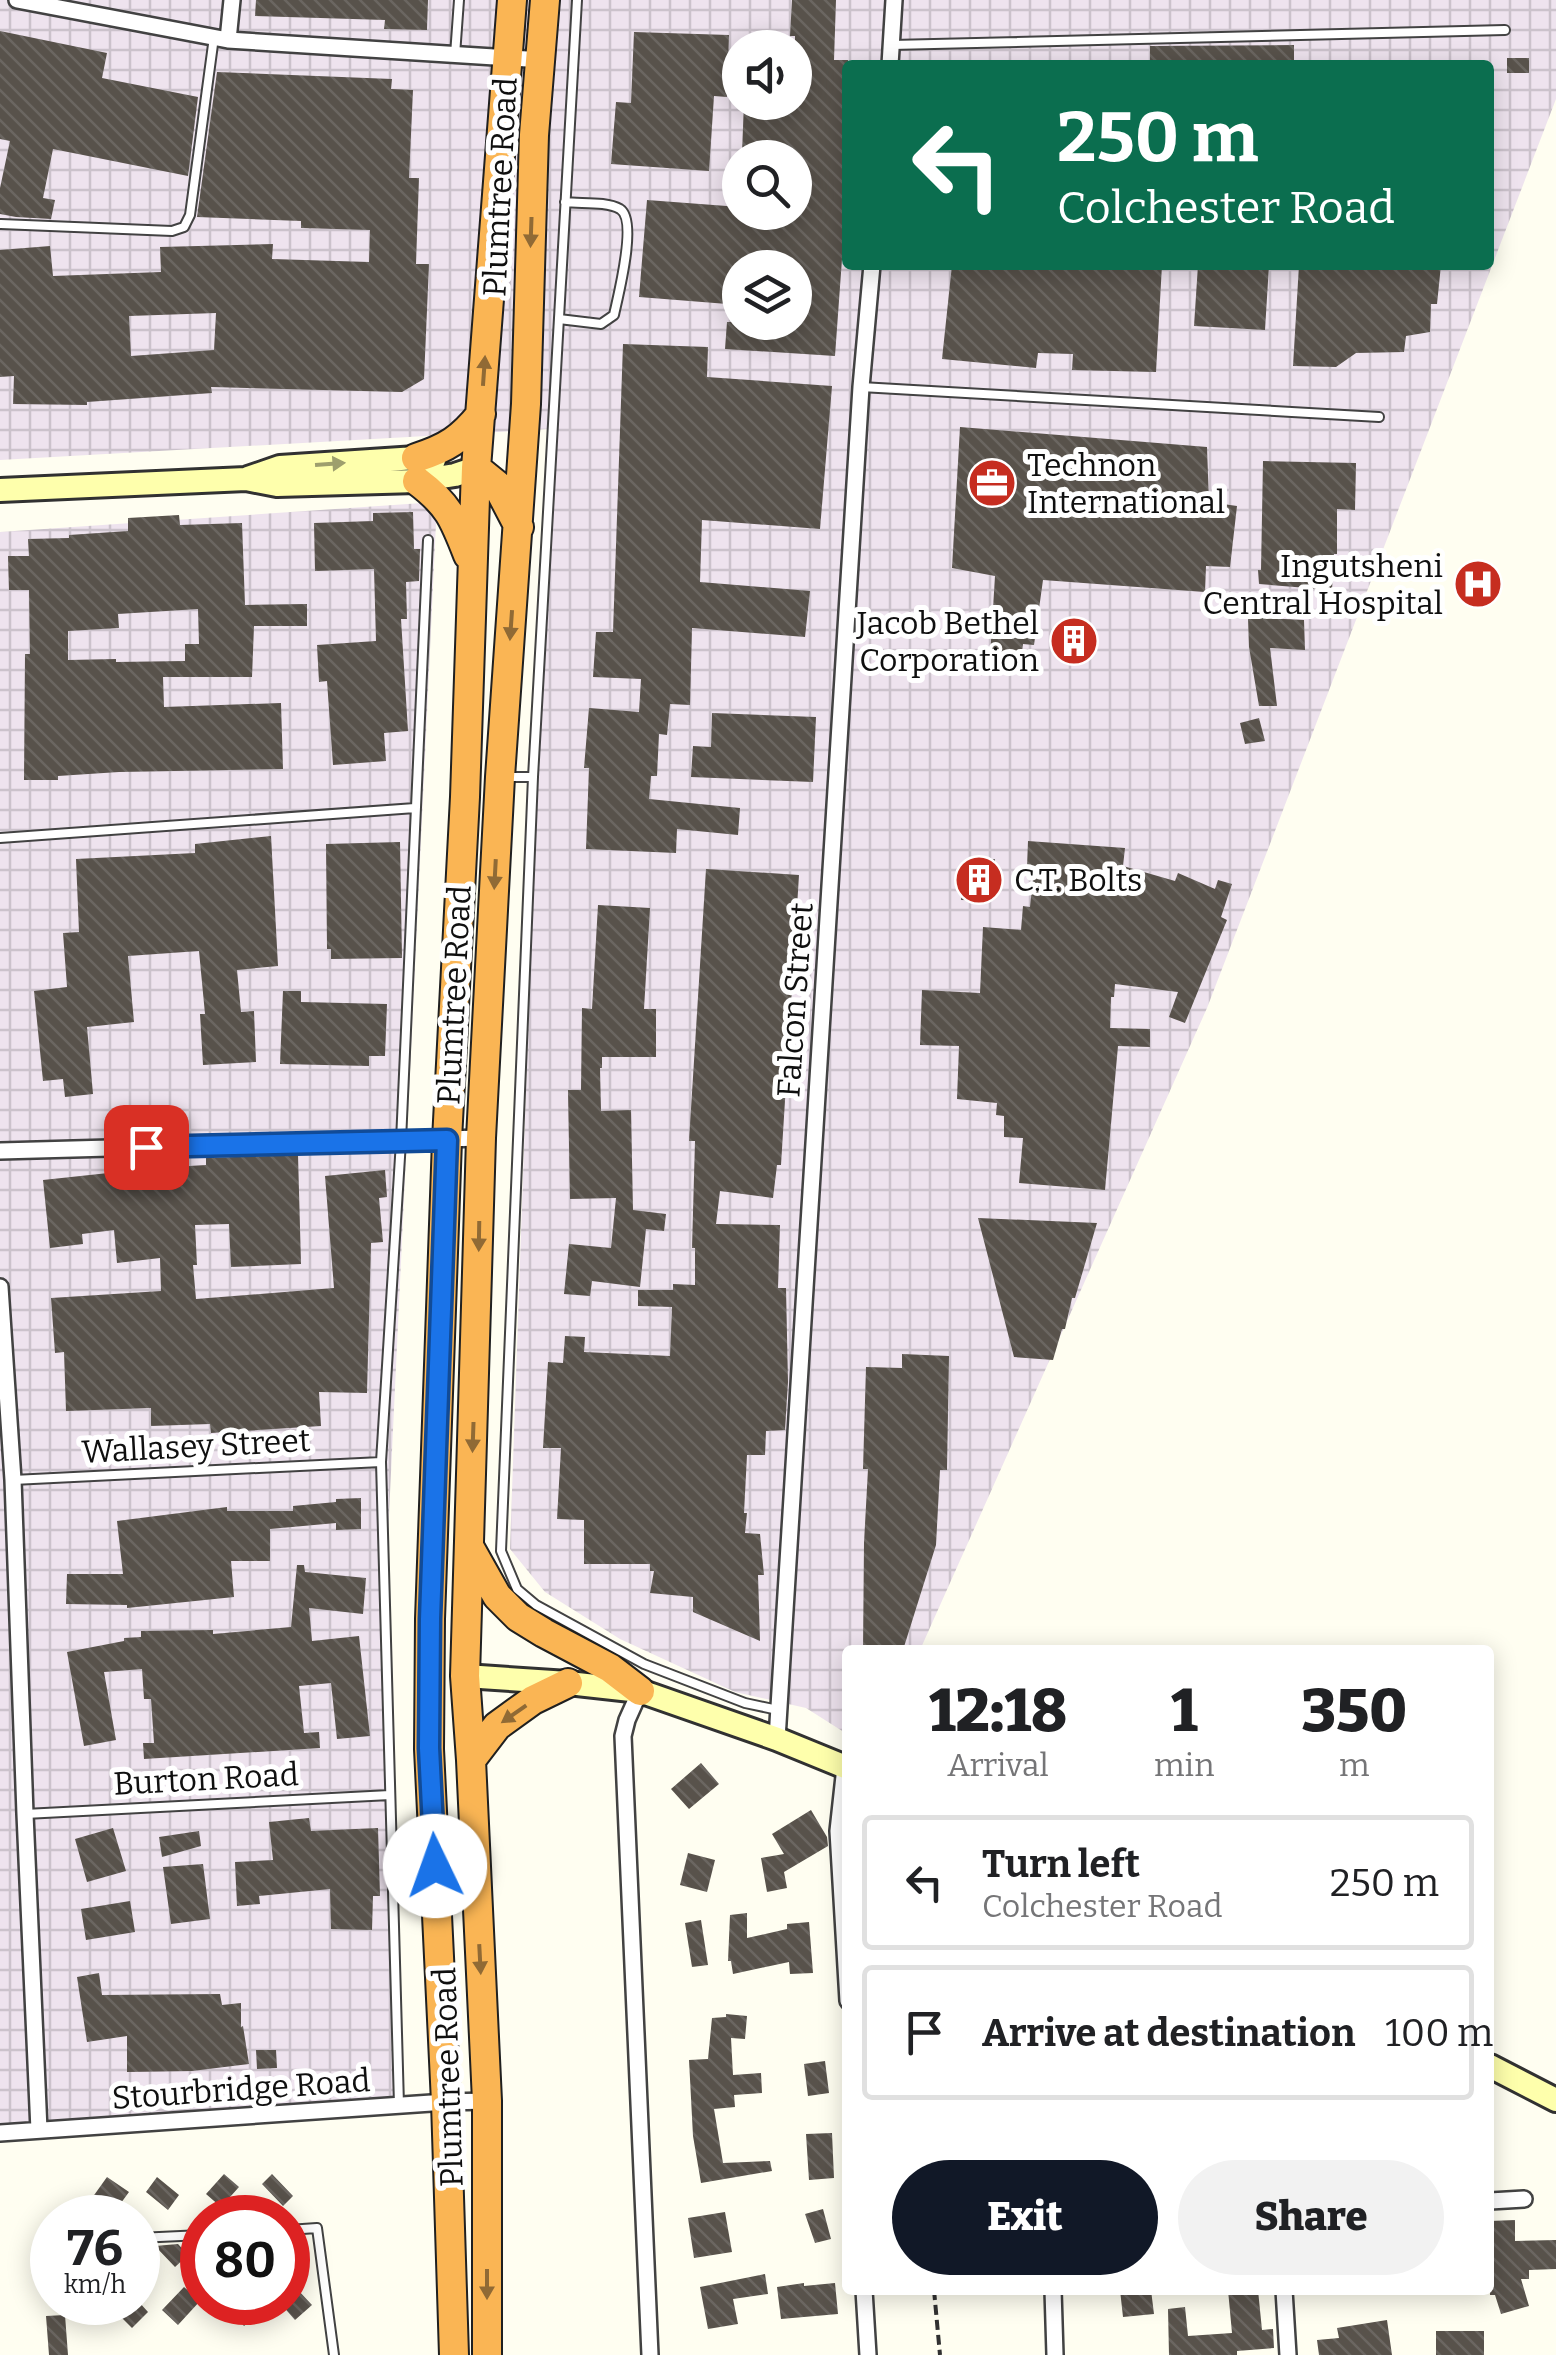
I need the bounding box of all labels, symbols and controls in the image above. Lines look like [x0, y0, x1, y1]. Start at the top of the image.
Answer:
map controls [722, 30, 812, 340]
button: sound [722, 30, 812, 120]
street label: Plumtree Road [475, 76, 525, 298]
text: 250 m [1057, 96, 1259, 180]
icon: left [892, 100, 1022, 230]
button: search [722, 140, 812, 230]
text: Colchester Road [1057, 181, 1395, 235]
one-way arrow [523, 217, 539, 249]
button: layers [722, 250, 812, 340]
one-way arrow [477, 355, 493, 387]
place label: Technon International [1027, 446, 1225, 521]
one-way arrow [315, 455, 347, 471]
office icon: Technon International [966, 457, 1018, 509]
place label: Ingutsheni Central Hospital [1202, 547, 1443, 622]
hospital icon: Ingutsheni Central Hospital [1452, 558, 1504, 610]
place label: Jacob Bethel Corporation [856, 604, 1039, 679]
one-way arrow [503, 609, 519, 641]
building icon: Jacob Bethel Corporation [1048, 615, 1100, 667]
building icon: C.T. Bolts [953, 854, 1005, 906]
one-way arrow [487, 858, 503, 890]
place label: C.T. Bolts [1014, 861, 1142, 899]
street label: Plumtree Road [429, 884, 479, 1106]
street label: Falcon Street [769, 901, 821, 1099]
pin [104, 1105, 189, 1190]
icon: arrive [119, 1120, 174, 1175]
one-way arrow [471, 1220, 487, 1252]
street label: Wallasey Street [81, 1421, 312, 1471]
one-way arrow [465, 1422, 481, 1454]
text: 12:18 [929, 1675, 1067, 1747]
text: 1 [1171, 1675, 1198, 1747]
text: 350 [1301, 1675, 1407, 1747]
one-way arrow [500, 1704, 527, 1723]
text: Arrival [947, 1746, 1049, 1784]
text: min [1154, 1746, 1214, 1784]
text: m [1339, 1746, 1369, 1784]
street label: Burton Road [112, 1755, 300, 1803]
position arrow [383, 1814, 487, 1918]
text: Turn left [982, 1841, 1140, 1887]
icon: left [897, 1855, 952, 1910]
text: 250 m [1330, 1860, 1439, 1906]
text: Colchester Road [982, 1887, 1222, 1925]
one-way arrow [472, 1943, 488, 1975]
street label: Plumtree Road [425, 1966, 471, 2188]
icon: arrive [897, 2005, 952, 2060]
text: Arrive at destination [982, 2010, 1355, 2056]
text: 100 m [1385, 2010, 1493, 2056]
street label: Stourbridge Road [110, 2061, 372, 2117]
button: Exit [892, 2160, 1158, 2275]
button: Share [1178, 2160, 1444, 2275]
speed limit sign: 80 [180, 2195, 310, 2325]
text: 76 [67, 2218, 123, 2278]
one-way arrow [479, 2268, 495, 2300]
text: km/h [64, 2270, 126, 2300]

